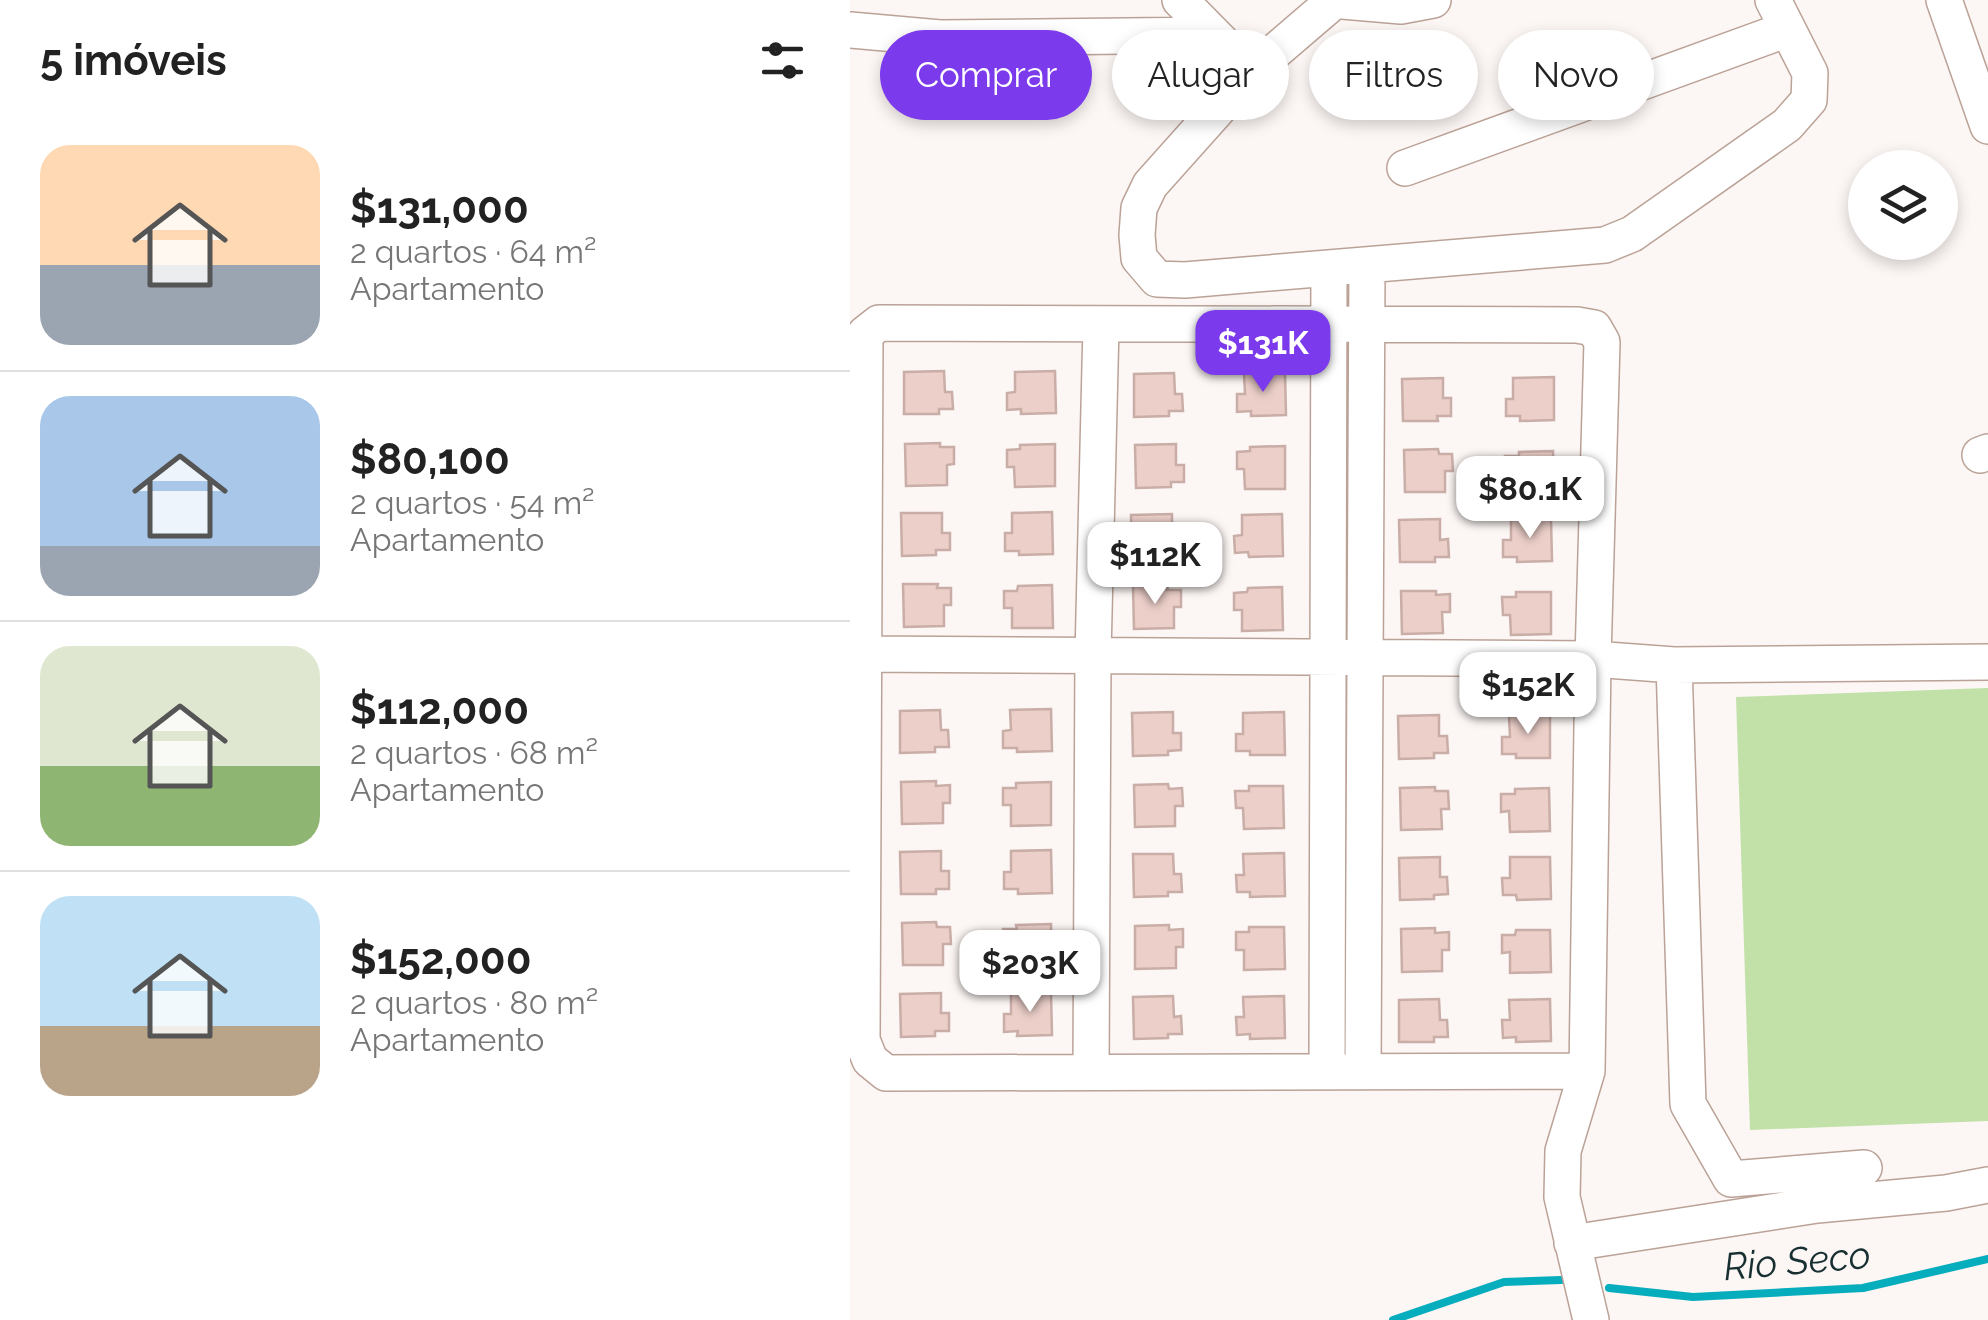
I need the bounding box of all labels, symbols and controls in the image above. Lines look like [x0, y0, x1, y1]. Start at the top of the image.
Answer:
chip: Comprar [880, 30, 1092, 120]
chip: Alugar [1112, 30, 1289, 120]
chip: Filtros [1309, 30, 1478, 120]
chip: Novo [1498, 30, 1654, 120]
icon: filters [755, 33, 810, 88]
text: 5 imóveis [40, 36, 227, 85]
map controls [1848, 150, 1958, 260]
button: layers [1848, 150, 1958, 260]
text: $131,000 [350, 184, 529, 233]
icon: home [120, 185, 240, 305]
text: 2 quartos · 64 m² [350, 233, 596, 270]
text: Apartamento [350, 270, 544, 307]
pin: $131K [1193, 310, 1333, 395]
text: $131K [1217, 324, 1309, 361]
text: $80,100 [350, 435, 510, 484]
icon: home [120, 436, 240, 556]
pin: $80.1K [1449, 456, 1611, 541]
text: $80.1K [1478, 470, 1582, 507]
text: 2 quartos · 54 m² [350, 484, 594, 521]
text: Apartamento [350, 521, 544, 558]
pin: $112K [1085, 522, 1225, 607]
text: $112K [1109, 536, 1201, 573]
pin: $152K [1458, 652, 1598, 737]
text: $152K [1481, 666, 1575, 703]
text: $112,000 [350, 685, 529, 734]
icon: home [120, 686, 240, 806]
text: 2 quartos · 68 m² [350, 734, 598, 771]
text: Apartamento [350, 771, 544, 808]
pin: $203K [960, 930, 1100, 1015]
text: $152,000 [350, 935, 531, 984]
icon: home [120, 936, 240, 1056]
text: $203K [981, 944, 1079, 981]
text: 2 quartos · 80 m² [350, 984, 598, 1021]
text: Apartamento [350, 1021, 544, 1058]
water label: Rio Seco [1722, 1232, 1872, 1289]

